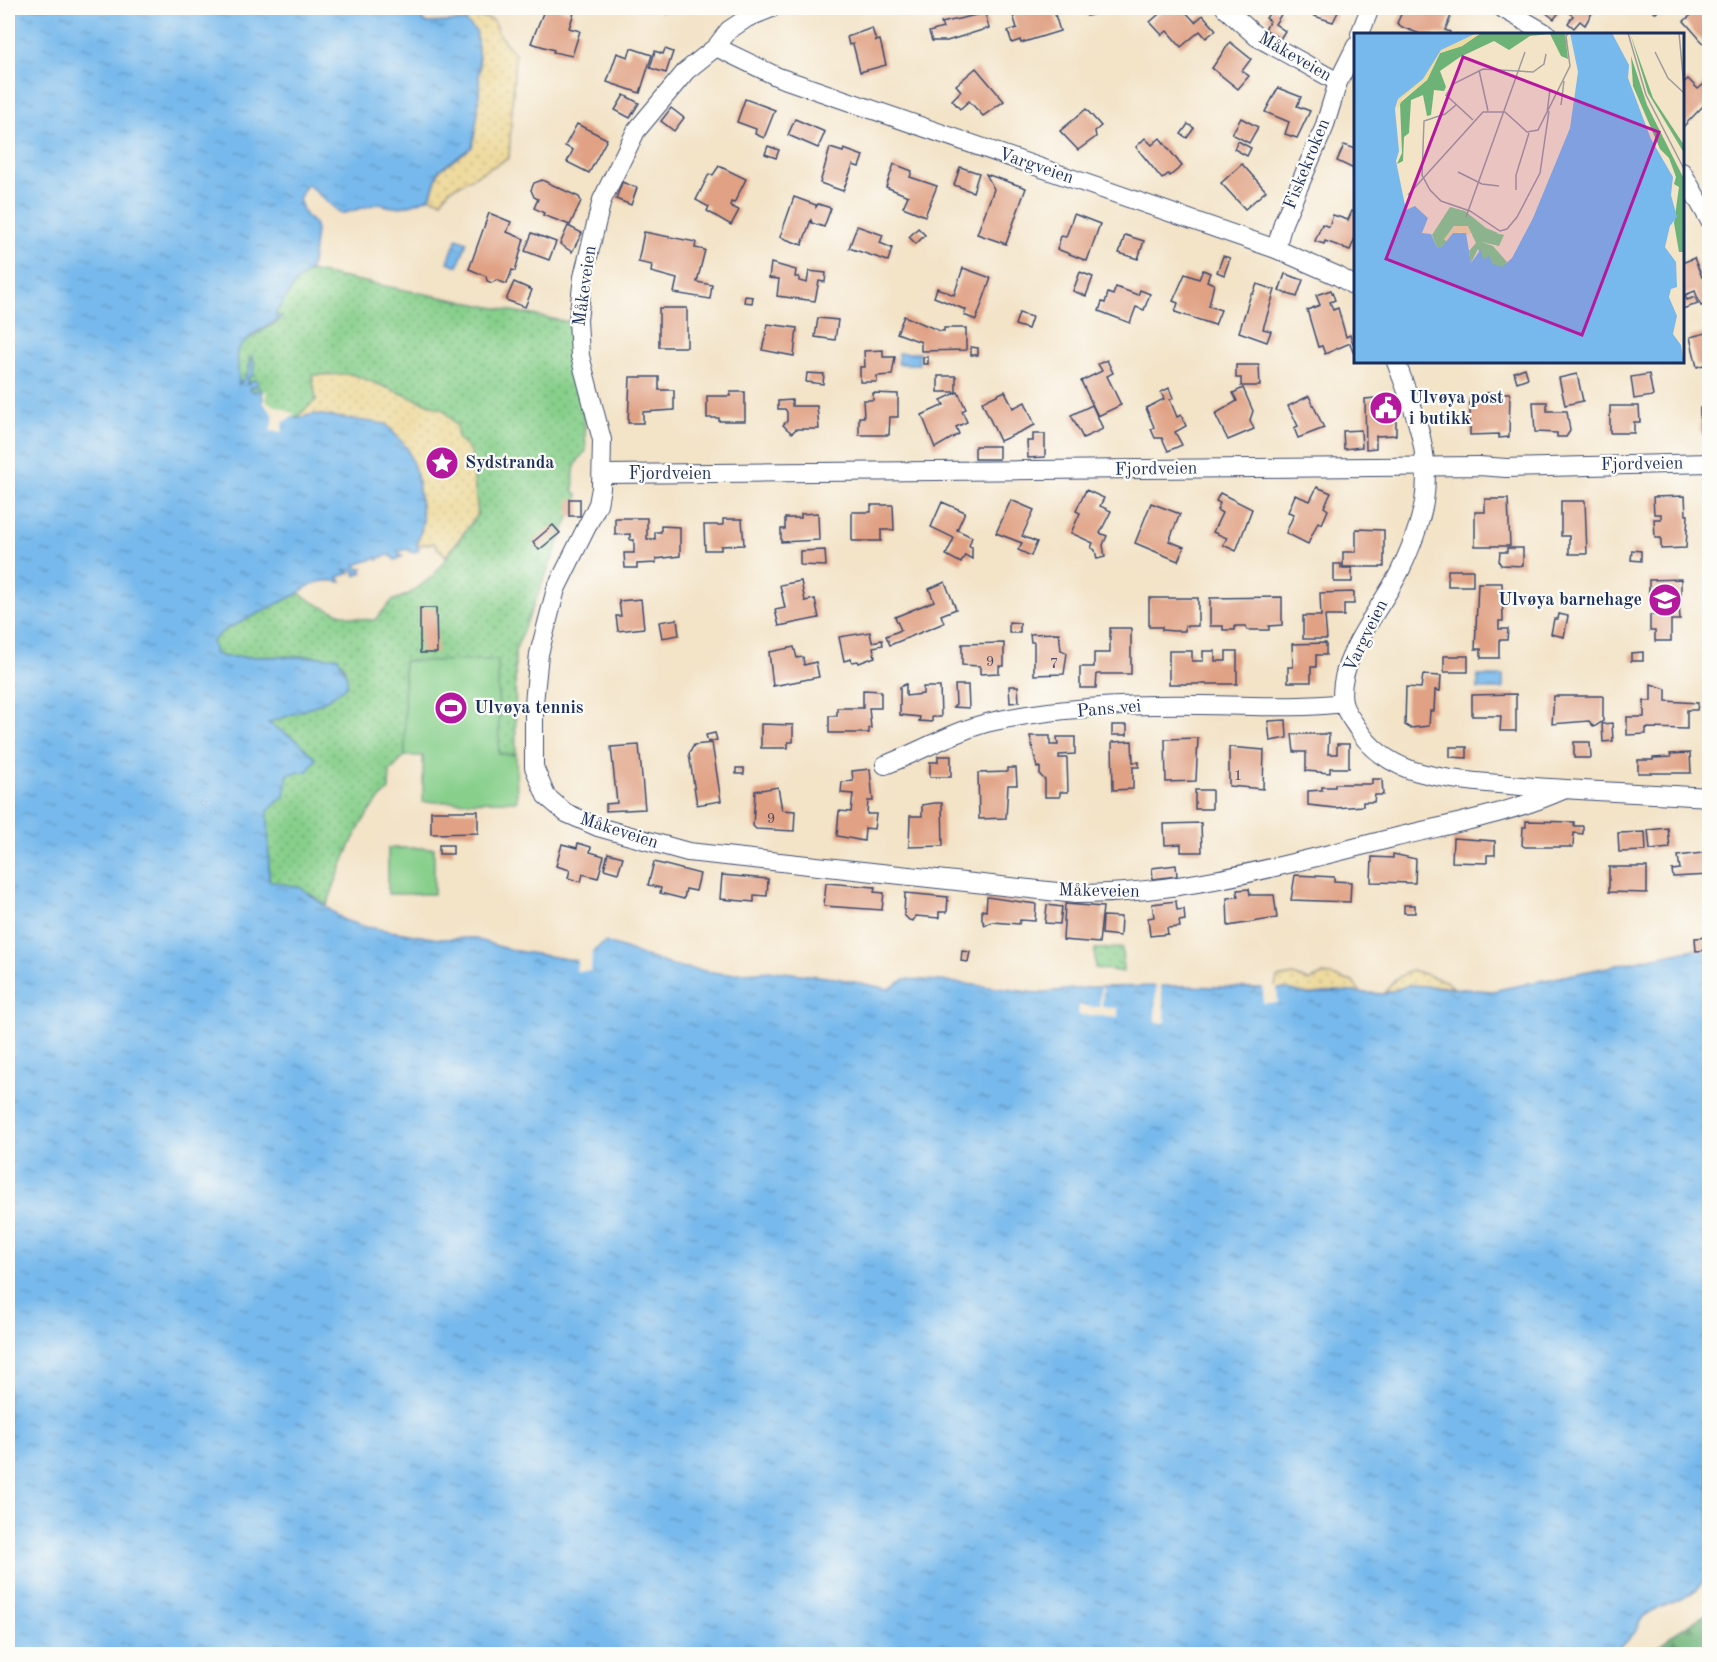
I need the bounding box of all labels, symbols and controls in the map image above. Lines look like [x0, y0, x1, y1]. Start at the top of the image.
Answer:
street label: Måkeveien [1255, 29, 1335, 85]
inset map [1354, 33, 1684, 363]
street label: Fiskekroken [1281, 116, 1333, 212]
street label: Vargveien [996, 145, 1076, 187]
street label: Måkeveien [570, 244, 600, 328]
place label: Ulvøya post i butikk [1409, 389, 1504, 428]
public building icon: Ulvøya post i butikk [1368, 390, 1404, 426]
place icon: Sydstranda [424, 445, 460, 481]
place label: Sydstranda [465, 454, 555, 472]
street label: Fjordveien [1600, 454, 1684, 474]
street label: Fjordveien [1114, 459, 1198, 479]
street label: Fjordveien [629, 465, 712, 483]
school or university icon: Ulvøya barnehage [1647, 582, 1683, 618]
place label: Ulvøya barnehage [1498, 591, 1642, 609]
street label: Vargveien [1341, 597, 1391, 675]
house number: 9 [986, 655, 994, 670]
house number: 7 [1050, 657, 1058, 672]
sports icon: Ulvøya tennis [433, 690, 469, 726]
street label: Pans vei [1076, 697, 1142, 721]
place label: Ulvøya tennis [474, 699, 584, 717]
house number: 1 [1234, 769, 1242, 784]
street label: Måkeveien [577, 810, 661, 852]
house number: 9 [767, 812, 775, 827]
street label: Måkeveien [1058, 881, 1140, 901]

